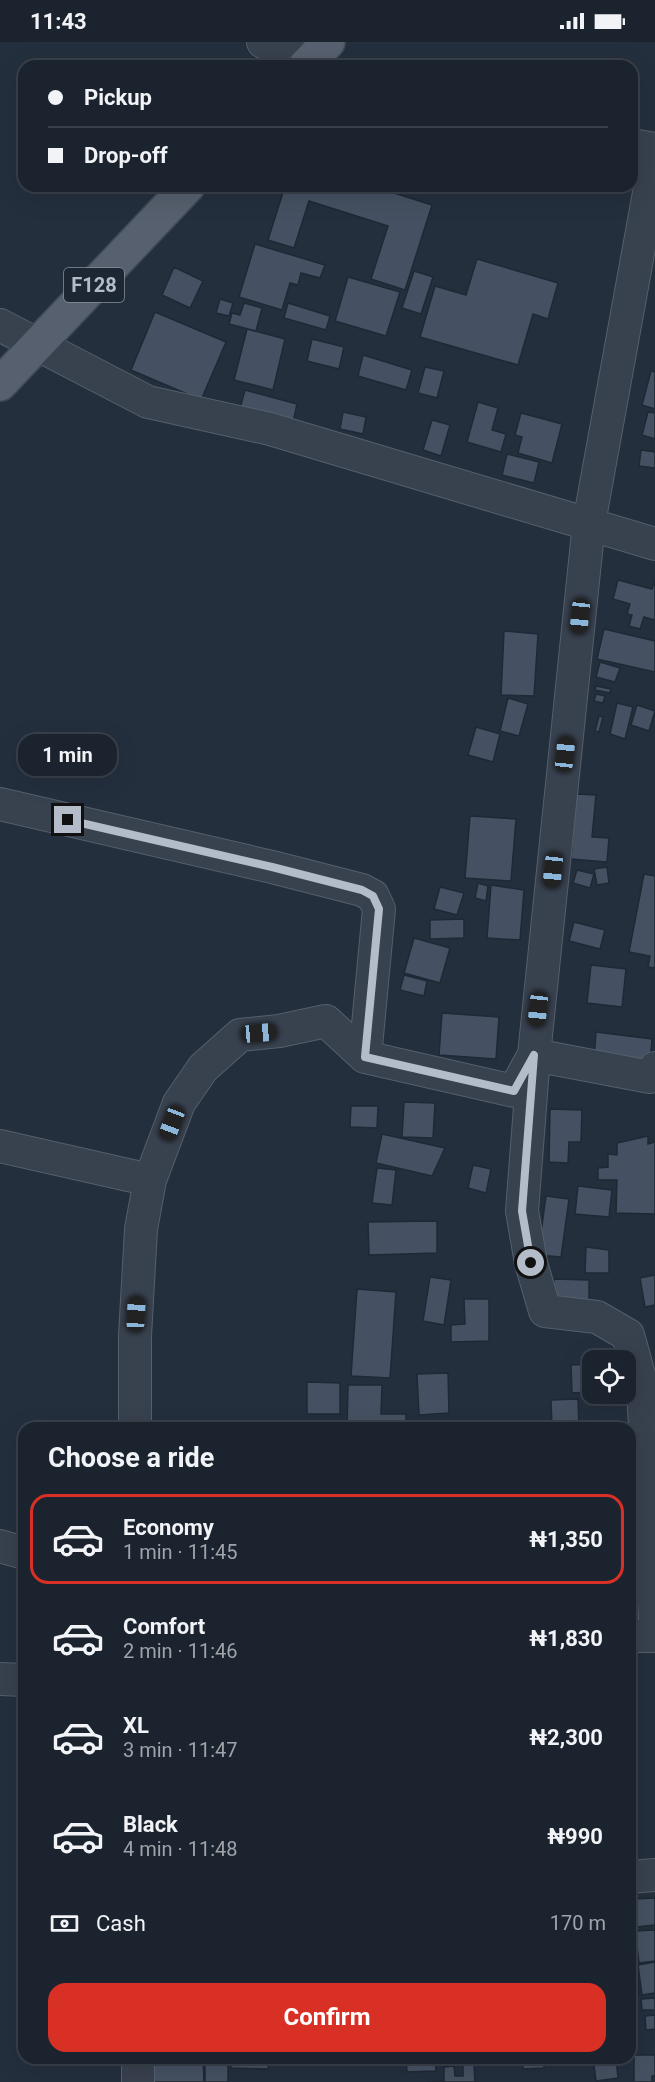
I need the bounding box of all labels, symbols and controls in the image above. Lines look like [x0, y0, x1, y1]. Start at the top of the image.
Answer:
text: 11:43 [30, 9, 87, 34]
text: Pickup [84, 85, 152, 110]
text: Drop-off [84, 143, 168, 168]
road number: F128 [64, 268, 124, 302]
car [569, 597, 591, 635]
callout: 1 min [19, 733, 118, 775]
car [554, 735, 576, 773]
text: 1 min [42, 743, 93, 767]
route end [54, 806, 81, 833]
car [542, 851, 564, 889]
car [527, 990, 549, 1028]
car [240, 1022, 278, 1044]
car [157, 1103, 187, 1143]
route start [517, 1249, 544, 1276]
car [126, 1296, 146, 1332]
map controls [582, 1350, 636, 1404]
button: locate [582, 1350, 636, 1404]
text: Choose a ride [48, 1442, 214, 1474]
icon: car [51, 1512, 105, 1566]
text: Economy [123, 1515, 214, 1540]
text: ₦1,350 [529, 1527, 603, 1552]
text: 1 min · 11:45 [123, 1540, 238, 1564]
icon: car [51, 1611, 105, 1665]
text: Comfort [123, 1614, 205, 1639]
text: ₦1,830 [529, 1626, 603, 1651]
text: 2 min · 11:46 [123, 1639, 238, 1663]
icon: car [51, 1710, 105, 1764]
text: XL [123, 1713, 149, 1738]
text: ₦2,300 [529, 1725, 603, 1750]
text: 3 min · 11:47 [123, 1738, 238, 1762]
icon: car [51, 1809, 105, 1863]
text: Black [123, 1812, 178, 1837]
text: ₦990 [547, 1824, 603, 1849]
text: 4 min · 11:48 [123, 1837, 238, 1861]
icon: cash [48, 1907, 81, 1940]
text: Cash [96, 1911, 146, 1936]
text: 170 m [550, 1911, 606, 1935]
button: Confirm [48, 1983, 606, 2052]

